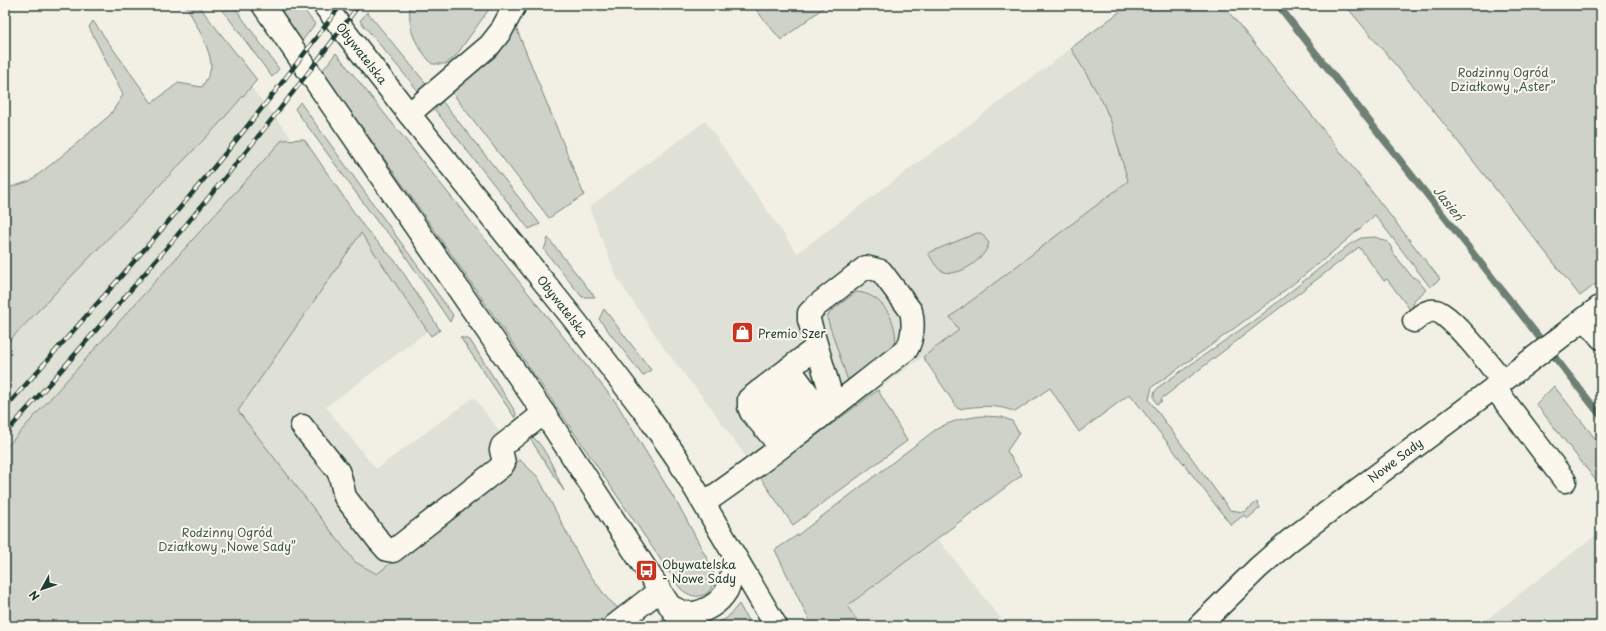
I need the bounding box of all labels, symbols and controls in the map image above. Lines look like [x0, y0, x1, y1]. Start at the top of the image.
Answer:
street label: Obywatelska [332, 18, 392, 88]
park label: Rodzinny Ogród Działkowy „Aster” [1450, 63, 1556, 95]
water label: Jasień [1429, 182, 1469, 225]
street label: Obywatelska [533, 271, 593, 341]
shop icon: Premio Szer [729, 320, 755, 346]
place label: Premio Szer [758, 324, 826, 342]
street label: Nowe Sady [1364, 433, 1426, 487]
park label: Rodzinny Ogród Działkowy „Nowe Sady” [158, 523, 296, 555]
place label: Obywatelska - Nowe Sady [662, 555, 736, 587]
bus stop icon: Obywatelska - Nowe Sady [634, 558, 660, 584]
north arrow [22, 569, 62, 609]
text: N [24, 587, 43, 605]

